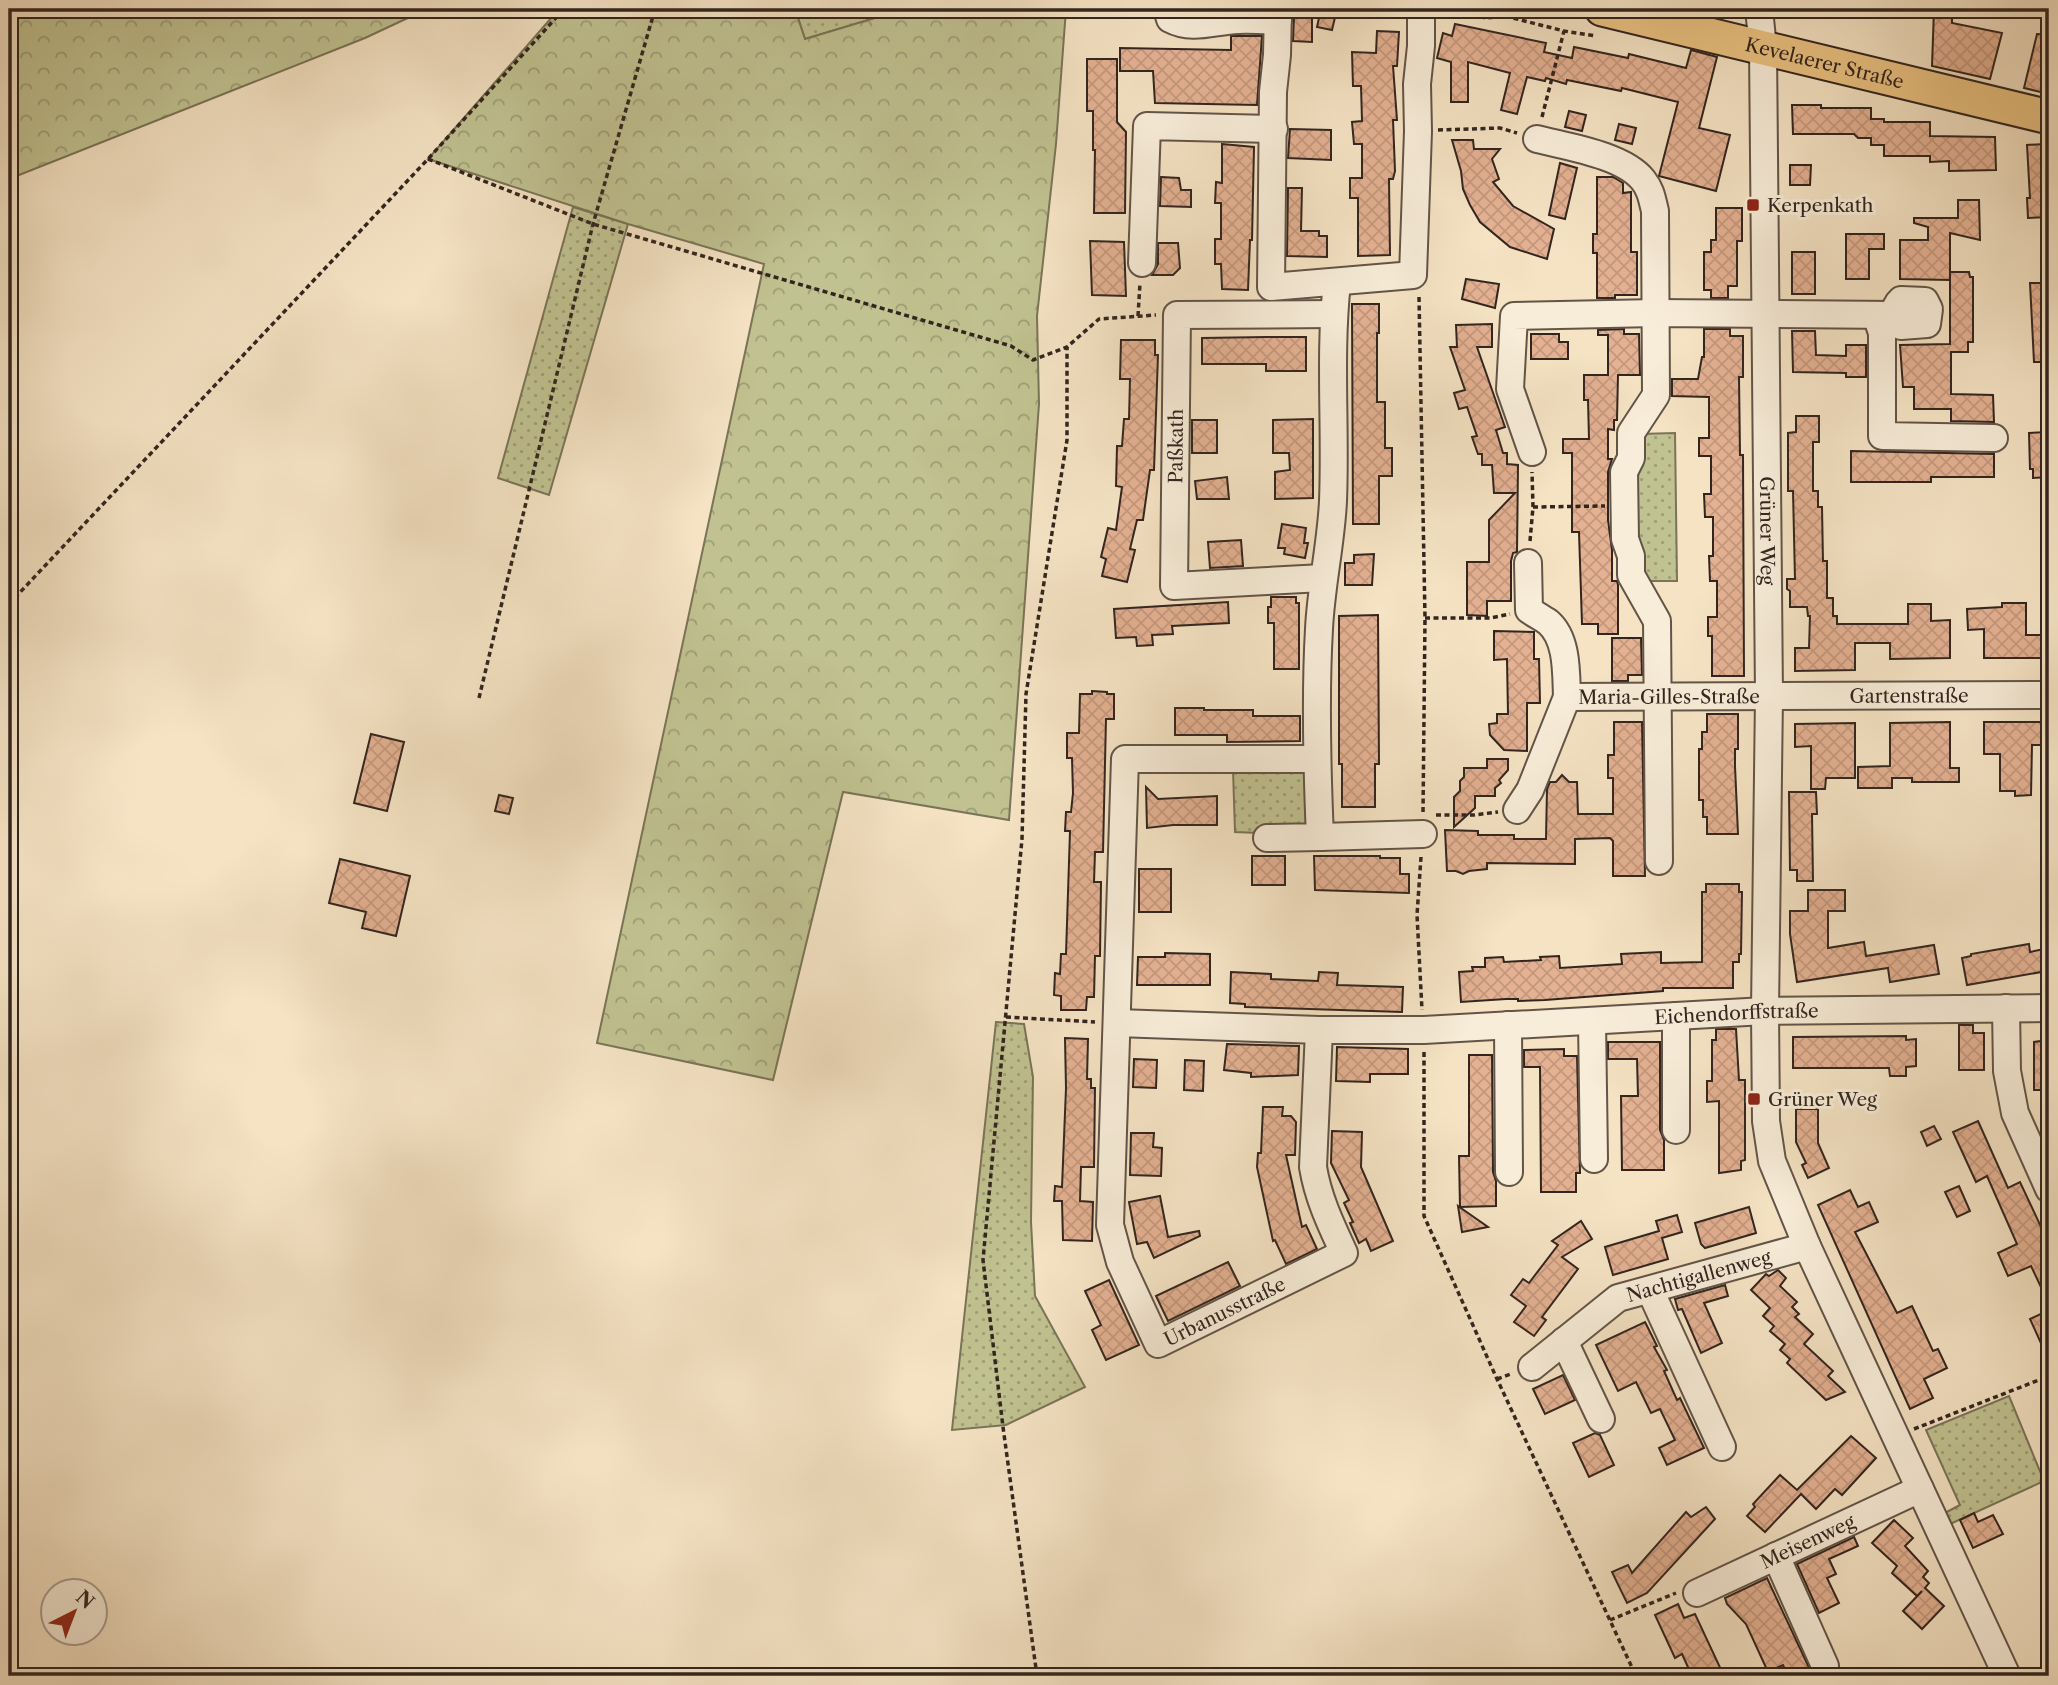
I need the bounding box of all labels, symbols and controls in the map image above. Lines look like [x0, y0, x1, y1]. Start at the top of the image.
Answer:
street label: Kevelaerer Straße [1743, 33, 1906, 93]
place label: Kerpenkath [1767, 194, 1874, 217]
marker: Kerpenkath [1745, 197, 1761, 213]
street label: Paßkath [1164, 409, 1187, 484]
street label: Grüner Weg [1755, 476, 1779, 586]
street label: Gartenstraße [1849, 684, 1969, 707]
street label: Maria-Gilles-Straße [1578, 685, 1760, 708]
street label: Eichendorffstraße [1654, 999, 1819, 1029]
place label: Grüner Weg [1768, 1088, 1878, 1111]
marker: Grüner Weg [1746, 1091, 1762, 1107]
street label: Nachtigallenweg [1624, 1245, 1775, 1307]
street label: Urbanusstraße [1160, 1272, 1289, 1351]
street label: Meisenweg [1757, 1509, 1859, 1573]
north arrow [38, 1576, 108, 1646]
text: N [71, 1586, 99, 1614]

